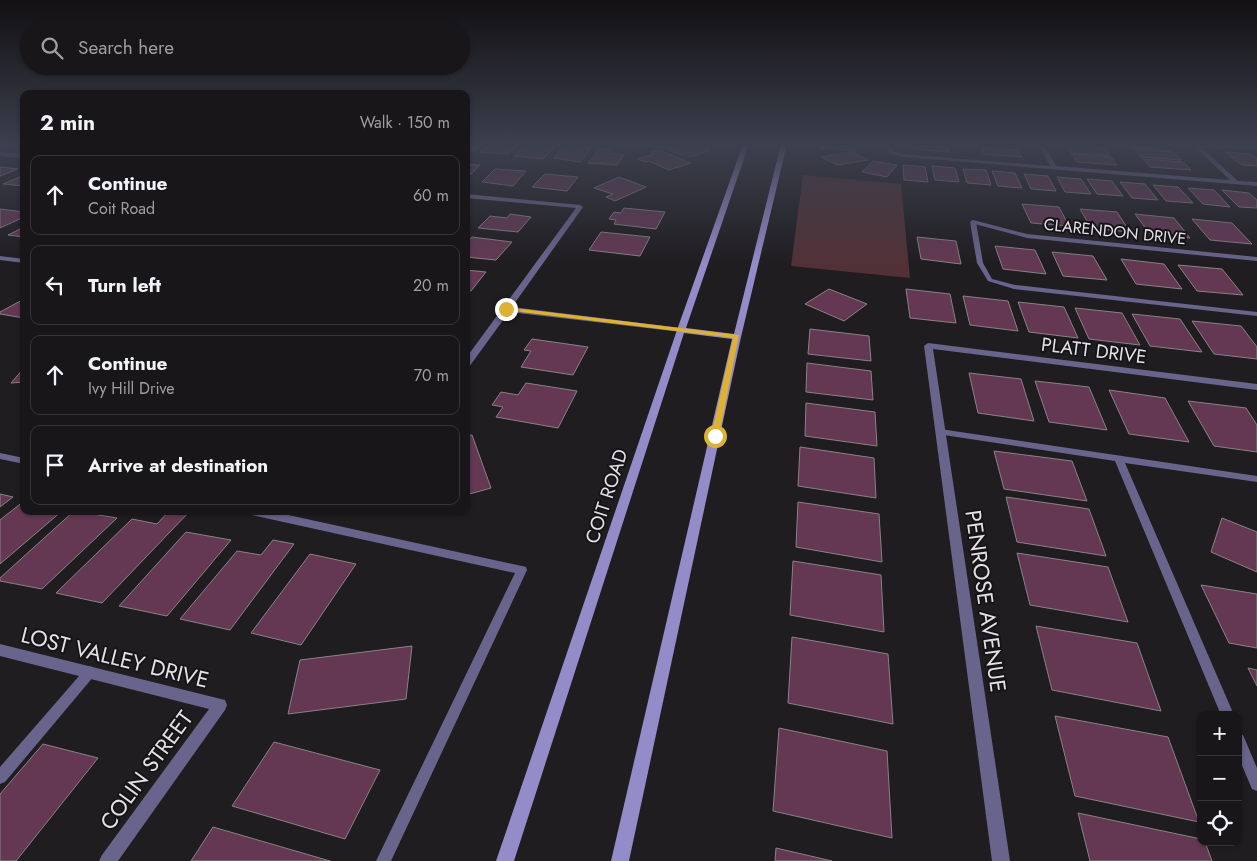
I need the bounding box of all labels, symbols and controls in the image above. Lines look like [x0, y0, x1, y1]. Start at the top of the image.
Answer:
search box [20, 20, 470, 75]
icon: search [38, 34, 66, 62]
text: Search here [78, 34, 174, 61]
text: 2 min [40, 108, 95, 138]
text: Walk · 150 m [360, 111, 450, 134]
text: Continue [88, 170, 167, 197]
icon: ahead [41, 181, 69, 209]
text: 60 m [413, 184, 449, 207]
text: Coit Road [88, 197, 155, 220]
street label: CLARENDON DRIVE [1043, 213, 1187, 250]
icon: left [41, 271, 69, 299]
text: Turn left [88, 272, 161, 299]
text: 20 m [413, 274, 449, 297]
route end [495, 298, 518, 321]
street label: PLATT DRIVE [1040, 331, 1148, 370]
text: Continue [88, 350, 167, 377]
icon: ahead [41, 361, 69, 389]
text: 70 m [414, 364, 449, 387]
text: Ivy Hill Drive [88, 377, 175, 400]
route start [704, 425, 727, 448]
street label: COIT ROAD [579, 445, 634, 547]
icon: arrive [41, 451, 69, 479]
text: Arrive at destination [88, 452, 268, 479]
street label: PENROSE AVENUE [957, 508, 1015, 694]
street label: LOST VALLEY DRIVE [18, 618, 212, 696]
street label: COLIN STREET [92, 703, 201, 836]
map controls [1197, 711, 1242, 846]
button: + [1197, 711, 1242, 756]
button: − [1197, 756, 1242, 801]
button: locate [1197, 801, 1242, 846]

